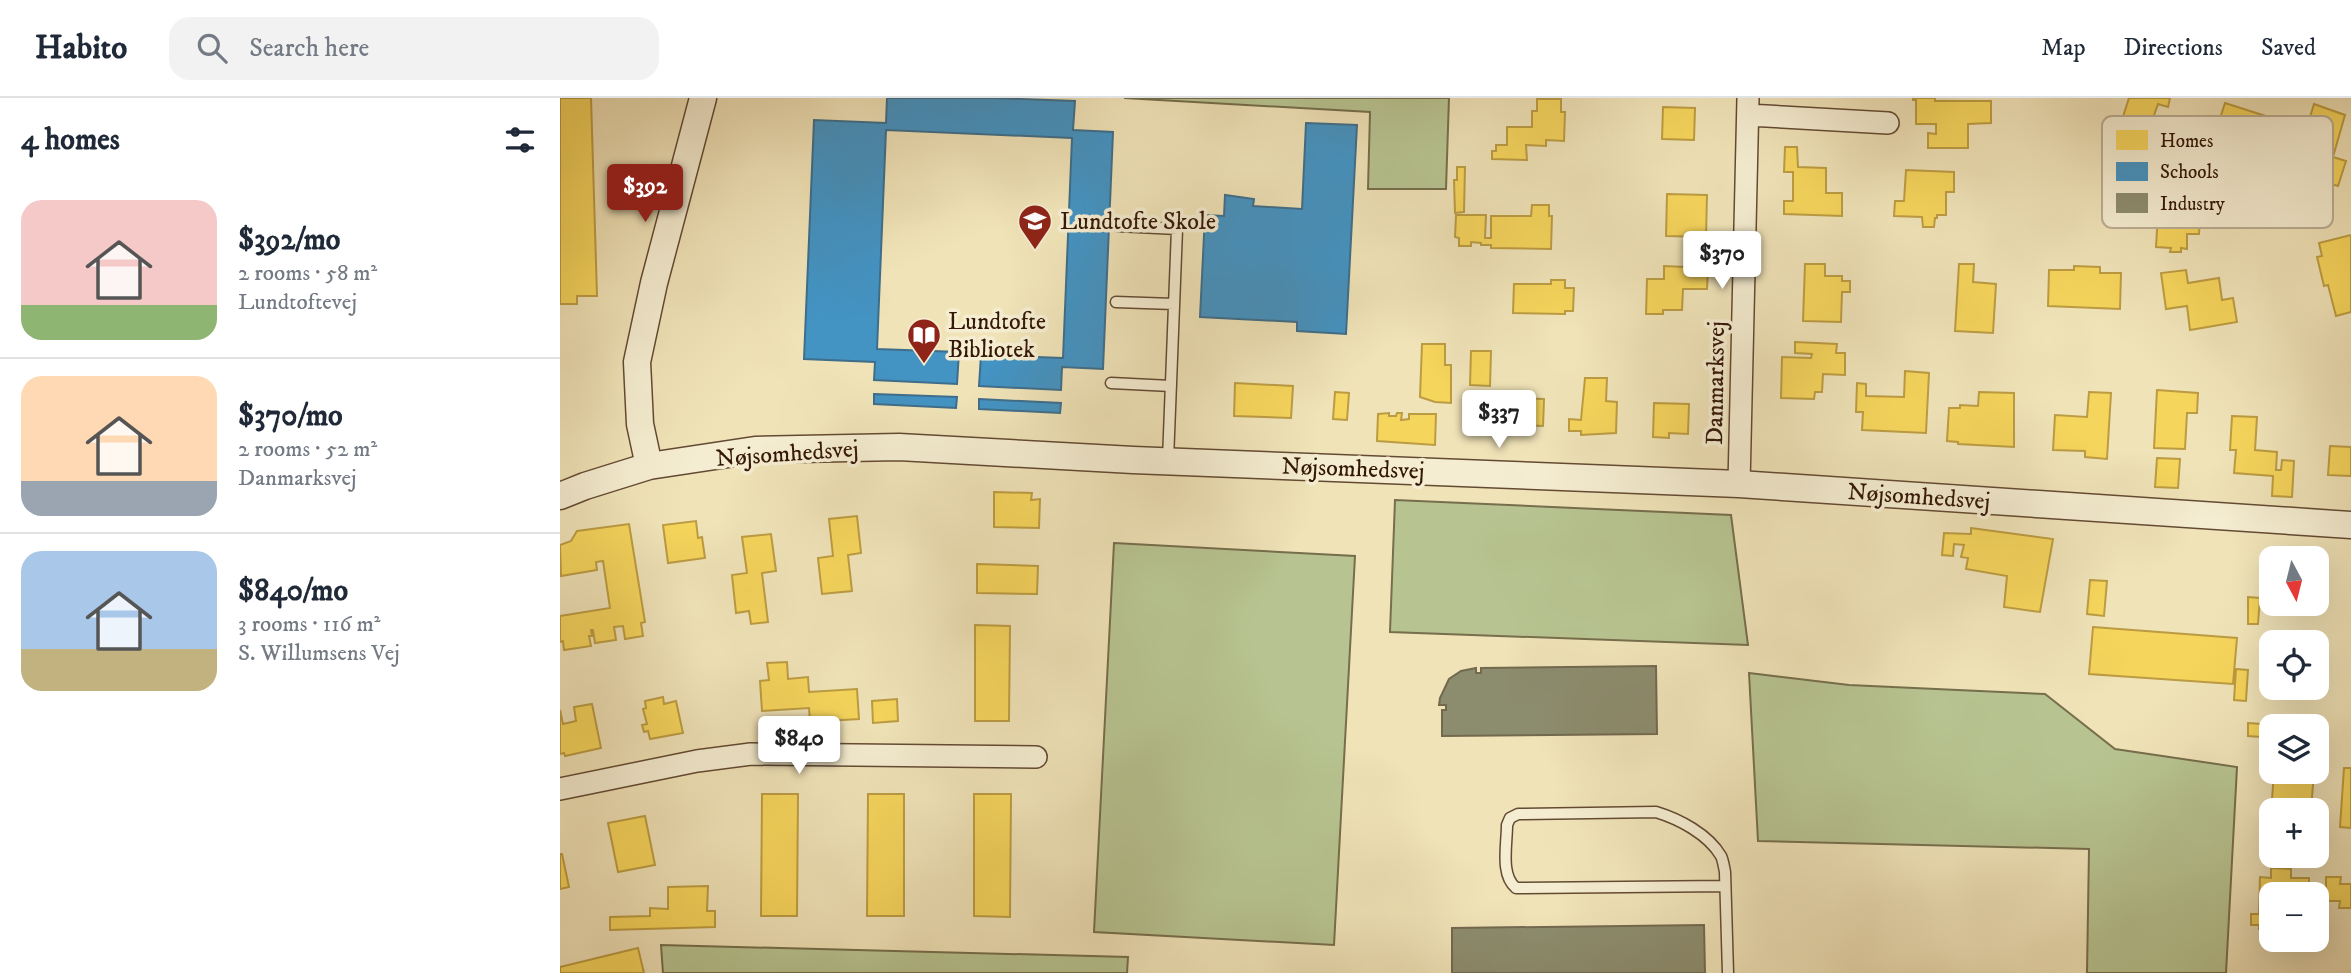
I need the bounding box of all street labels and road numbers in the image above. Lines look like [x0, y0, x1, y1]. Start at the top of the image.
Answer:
street label: Danmarksvej [1700, 321, 1732, 445]
street label: Nøjsomhedsvej [715, 434, 859, 474]
street label: Nøjsomhedsvej [1281, 452, 1425, 486]
street label: Nøjsomhedsvej [1847, 477, 1991, 517]

